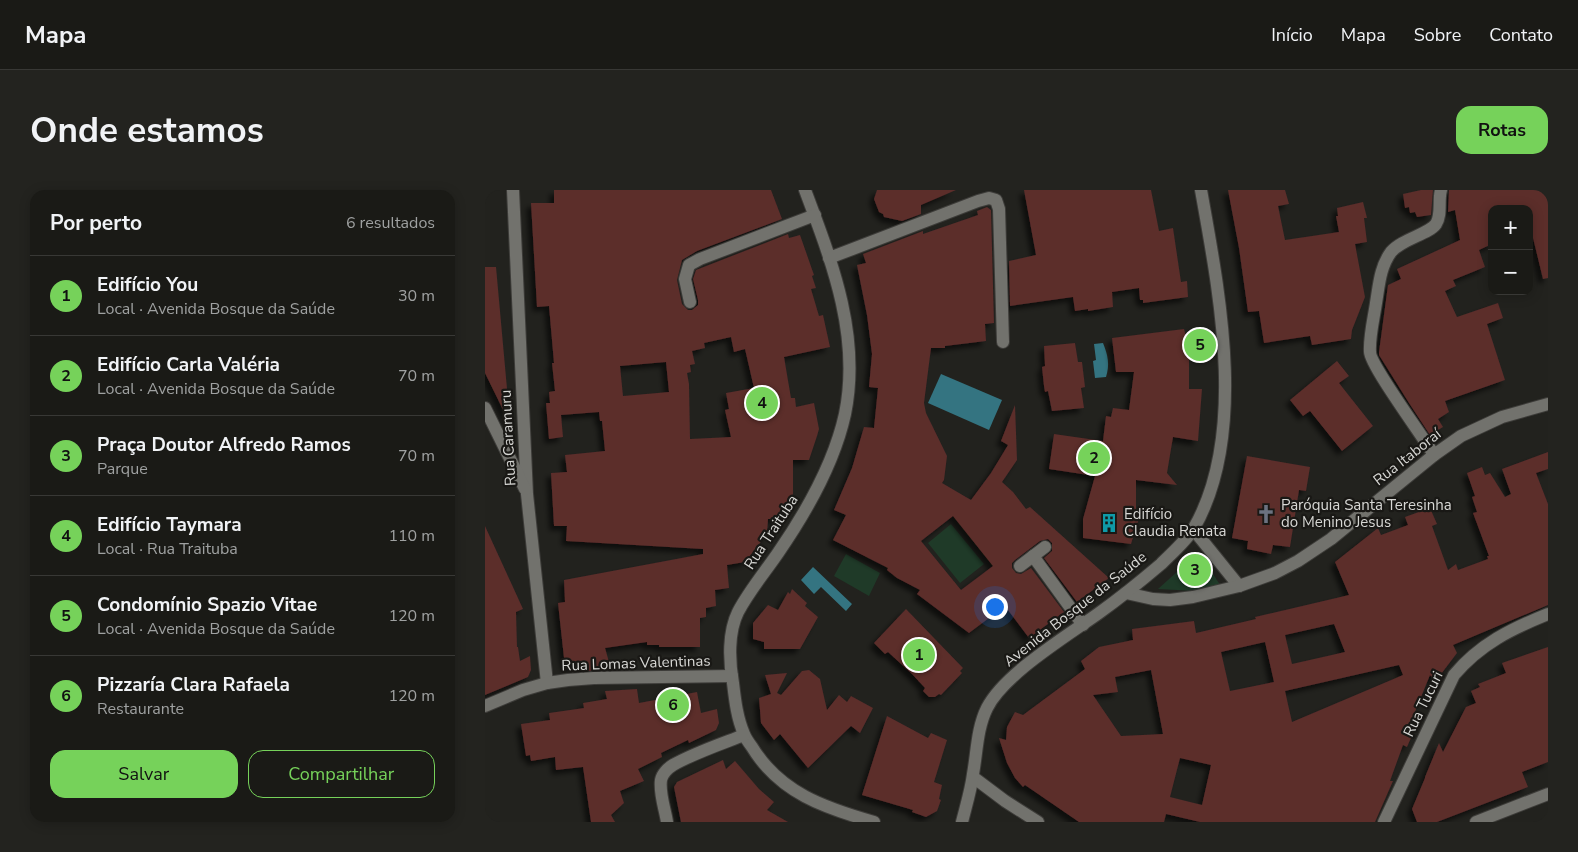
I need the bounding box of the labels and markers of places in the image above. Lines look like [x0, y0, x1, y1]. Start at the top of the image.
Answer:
pin: 5 [1184, 326, 1216, 364]
pin: 4 [746, 384, 778, 422]
pin: 2 [1078, 439, 1110, 477]
place label: Paróquia Santa Teresinha do Menino Jesus [1281, 495, 1452, 532]
church icon: Paróquia Santa Teresinha do Menino Jesus [1255, 503, 1277, 525]
place label: Edifício Claudia Renata [1124, 504, 1226, 541]
building icon: Edifício Claudia Renata [1098, 512, 1120, 534]
pin: 3 [1179, 551, 1211, 589]
pin: 1 [903, 636, 935, 674]
pin: 6 [657, 686, 689, 724]

